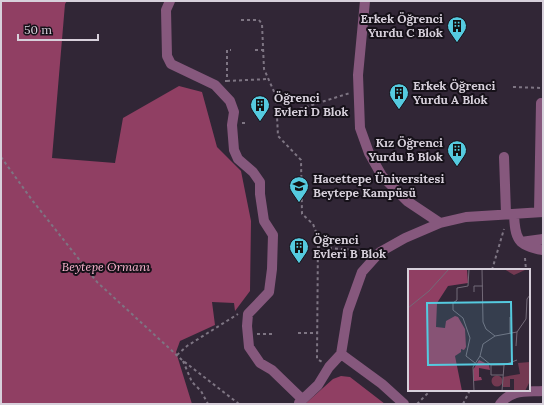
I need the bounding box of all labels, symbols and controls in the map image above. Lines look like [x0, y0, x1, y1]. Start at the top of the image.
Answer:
place label: Erkek Öğrenci Yurdu C Blok [361, 11, 443, 40]
building icon: Erkek Öğrenci Yurdu C Blok [446, 15, 468, 43]
scale bar [18, 16, 98, 42]
text: 50 m [24, 22, 52, 37]
place label: Erkek Öğrenci Yurdu A Blok [413, 78, 495, 107]
building icon: Erkek Öğrenci Yurdu A Blok [388, 82, 410, 110]
place label: Öğrenci Evleri D Blok [274, 90, 348, 119]
building icon: Öğrenci Evleri D Blok [249, 94, 271, 122]
place label: Kız Öğrenci Yurdu B Blok [368, 135, 443, 164]
building icon: Kız Öğrenci Yurdu B Blok [446, 139, 468, 167]
place label: Hacettepe Üniversitesi Beytepe Kampüsü [313, 171, 444, 200]
school or university icon: Hacettepe Üniversitesi Beytepe Kampüsü [288, 175, 310, 203]
place label: Öğrenci Evleri B Blok [313, 232, 386, 261]
building icon: Öğrenci Evleri B Blok [288, 236, 310, 264]
park label: Beytepe Ormanı [62, 259, 150, 274]
inset map [408, 269, 530, 391]

